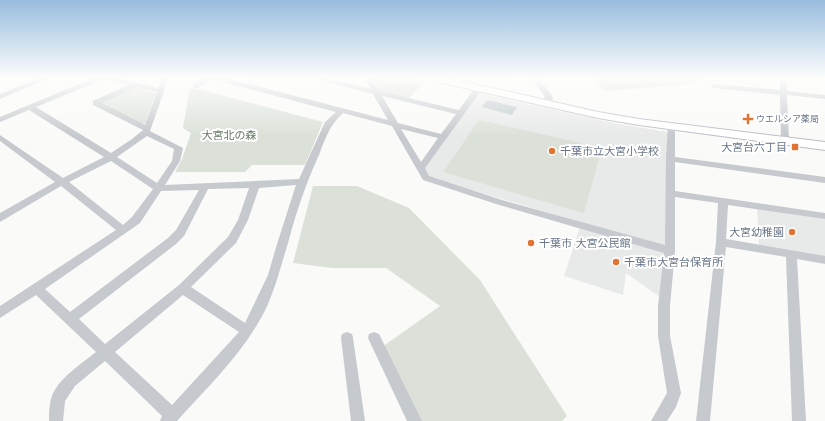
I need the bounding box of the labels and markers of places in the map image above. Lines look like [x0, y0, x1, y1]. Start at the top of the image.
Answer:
marker: ウエルシア薬局 [743, 114, 753, 124]
place label: ウエルシア薬局 [756, 114, 819, 124]
place label: 大宮台六丁目 [721, 141, 787, 154]
marker: 大宮台六丁目 [790, 142, 800, 152]
place label: 千葉市立大宮小学校 [560, 145, 659, 158]
marker: 千葉市立大宮小学校 [547, 146, 557, 156]
place label: 大宮幼稚園 [729, 226, 784, 239]
marker: 大宮幼稚園 [787, 227, 797, 237]
place label: 千葉市 大宮公民館 [539, 237, 631, 250]
marker: 千葉市 大宮公民館 [526, 238, 536, 248]
place label: 千葉市大宮台保育所 [624, 256, 724, 269]
marker: 千葉市大宮台保育所 [611, 257, 621, 267]

